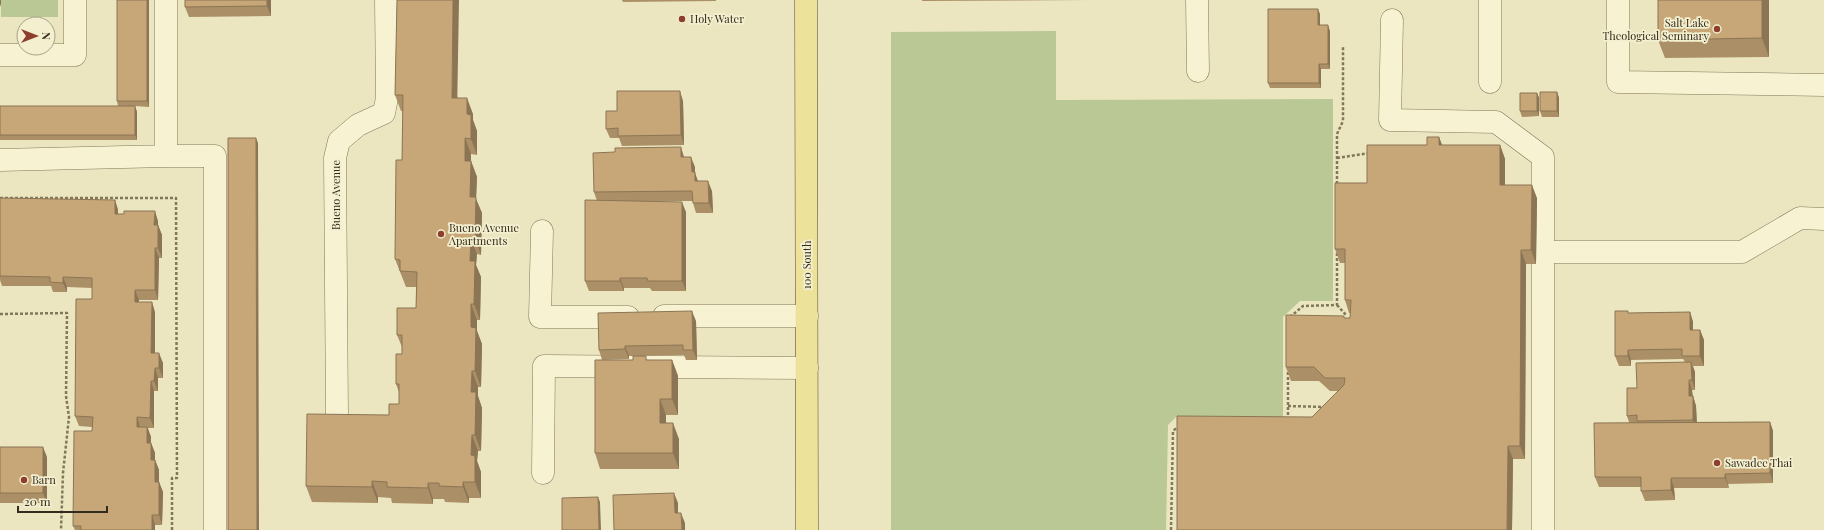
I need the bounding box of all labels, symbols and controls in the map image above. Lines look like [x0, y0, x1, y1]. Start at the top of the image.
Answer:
place label: Holy Water [690, 11, 744, 26]
marker: Holy Water [677, 14, 687, 24]
place label: Salt Lake Theological Seminary [1602, 15, 1709, 43]
north arrow [16, 16, 56, 56]
marker: Salt Lake Theological Seminary [1712, 24, 1722, 34]
text: N [39, 32, 54, 40]
street label: Bueno Avenue [328, 160, 343, 230]
place label: Bueno Avenue Apartments [448, 220, 520, 248]
marker: Bueno Avenue Apartments [436, 229, 446, 239]
street label: 100 South [799, 240, 814, 289]
place label: Sawadee Thai [1725, 455, 1792, 470]
marker: Sawadee Thai [1712, 458, 1722, 468]
place label: Barn [32, 472, 56, 487]
marker: Barn [19, 475, 29, 485]
scale bar [18, 488, 107, 514]
text: 20 m [24, 493, 51, 509]

